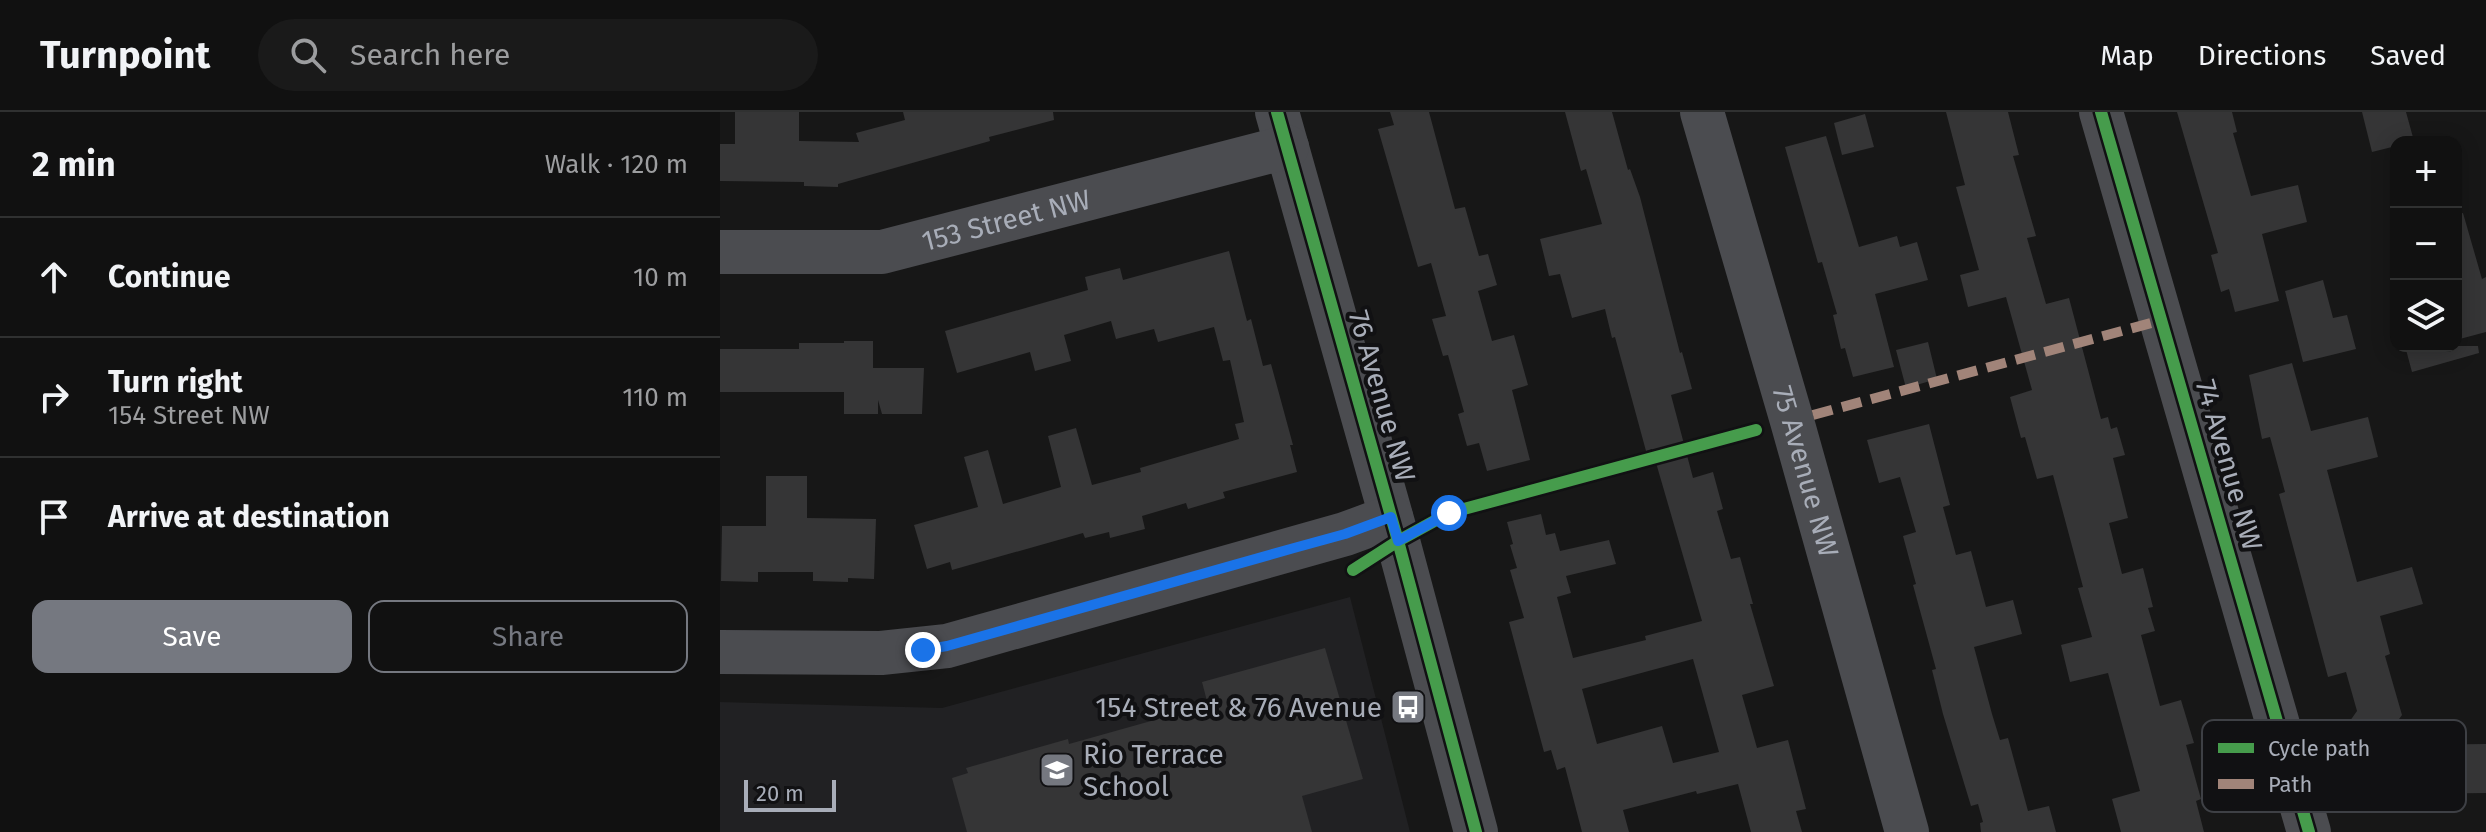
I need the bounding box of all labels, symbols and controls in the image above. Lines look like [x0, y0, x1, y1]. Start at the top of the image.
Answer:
search box [258, 19, 818, 91]
text: Turnpoint [40, 32, 210, 78]
icon: search [286, 33, 330, 77]
text: Search here [350, 37, 510, 73]
text: Map [2100, 39, 2154, 72]
text: Directions [2198, 39, 2326, 72]
text: Saved [2370, 39, 2446, 72]
map controls [2390, 136, 2462, 352]
button: + [2390, 136, 2462, 208]
text: 2 min [32, 144, 116, 185]
text: Walk · 120 m [545, 149, 688, 180]
street label: 153 Street NW [918, 182, 1094, 258]
button: − [2390, 208, 2462, 280]
icon: ahead [32, 255, 76, 299]
text: Continue [108, 259, 231, 295]
text: 10 m [633, 262, 688, 293]
button: layers [2390, 280, 2462, 352]
street label: 76 Avenue NW [1342, 307, 1422, 485]
text: Turn right [108, 364, 243, 400]
icon: right [32, 375, 76, 419]
street label: 74 Avenue NW [2189, 376, 2269, 554]
text: 110 m [622, 382, 688, 413]
street label: 75 Avenue NW [1766, 382, 1846, 560]
text: 154 Street NW [108, 400, 270, 431]
icon: arrive [32, 495, 76, 539]
route start [1431, 495, 1467, 531]
text: Arrive at destination [108, 499, 390, 535]
button: Save [32, 600, 352, 673]
button: Share [368, 600, 688, 673]
route end [905, 632, 941, 668]
bus stop icon: 154 Street & 76 Avenue [1389, 688, 1427, 726]
place label: 154 Street & 76 Avenue [1095, 691, 1382, 724]
legend [2202, 720, 2466, 812]
text: Cycle path [2268, 735, 2370, 762]
place label: Rio Terrace School [1083, 738, 1224, 803]
school or university icon: Rio Terrace School [1038, 751, 1076, 789]
text: Path [2268, 771, 2312, 798]
scale bar [744, 776, 836, 812]
text: 20 m [756, 780, 804, 807]

